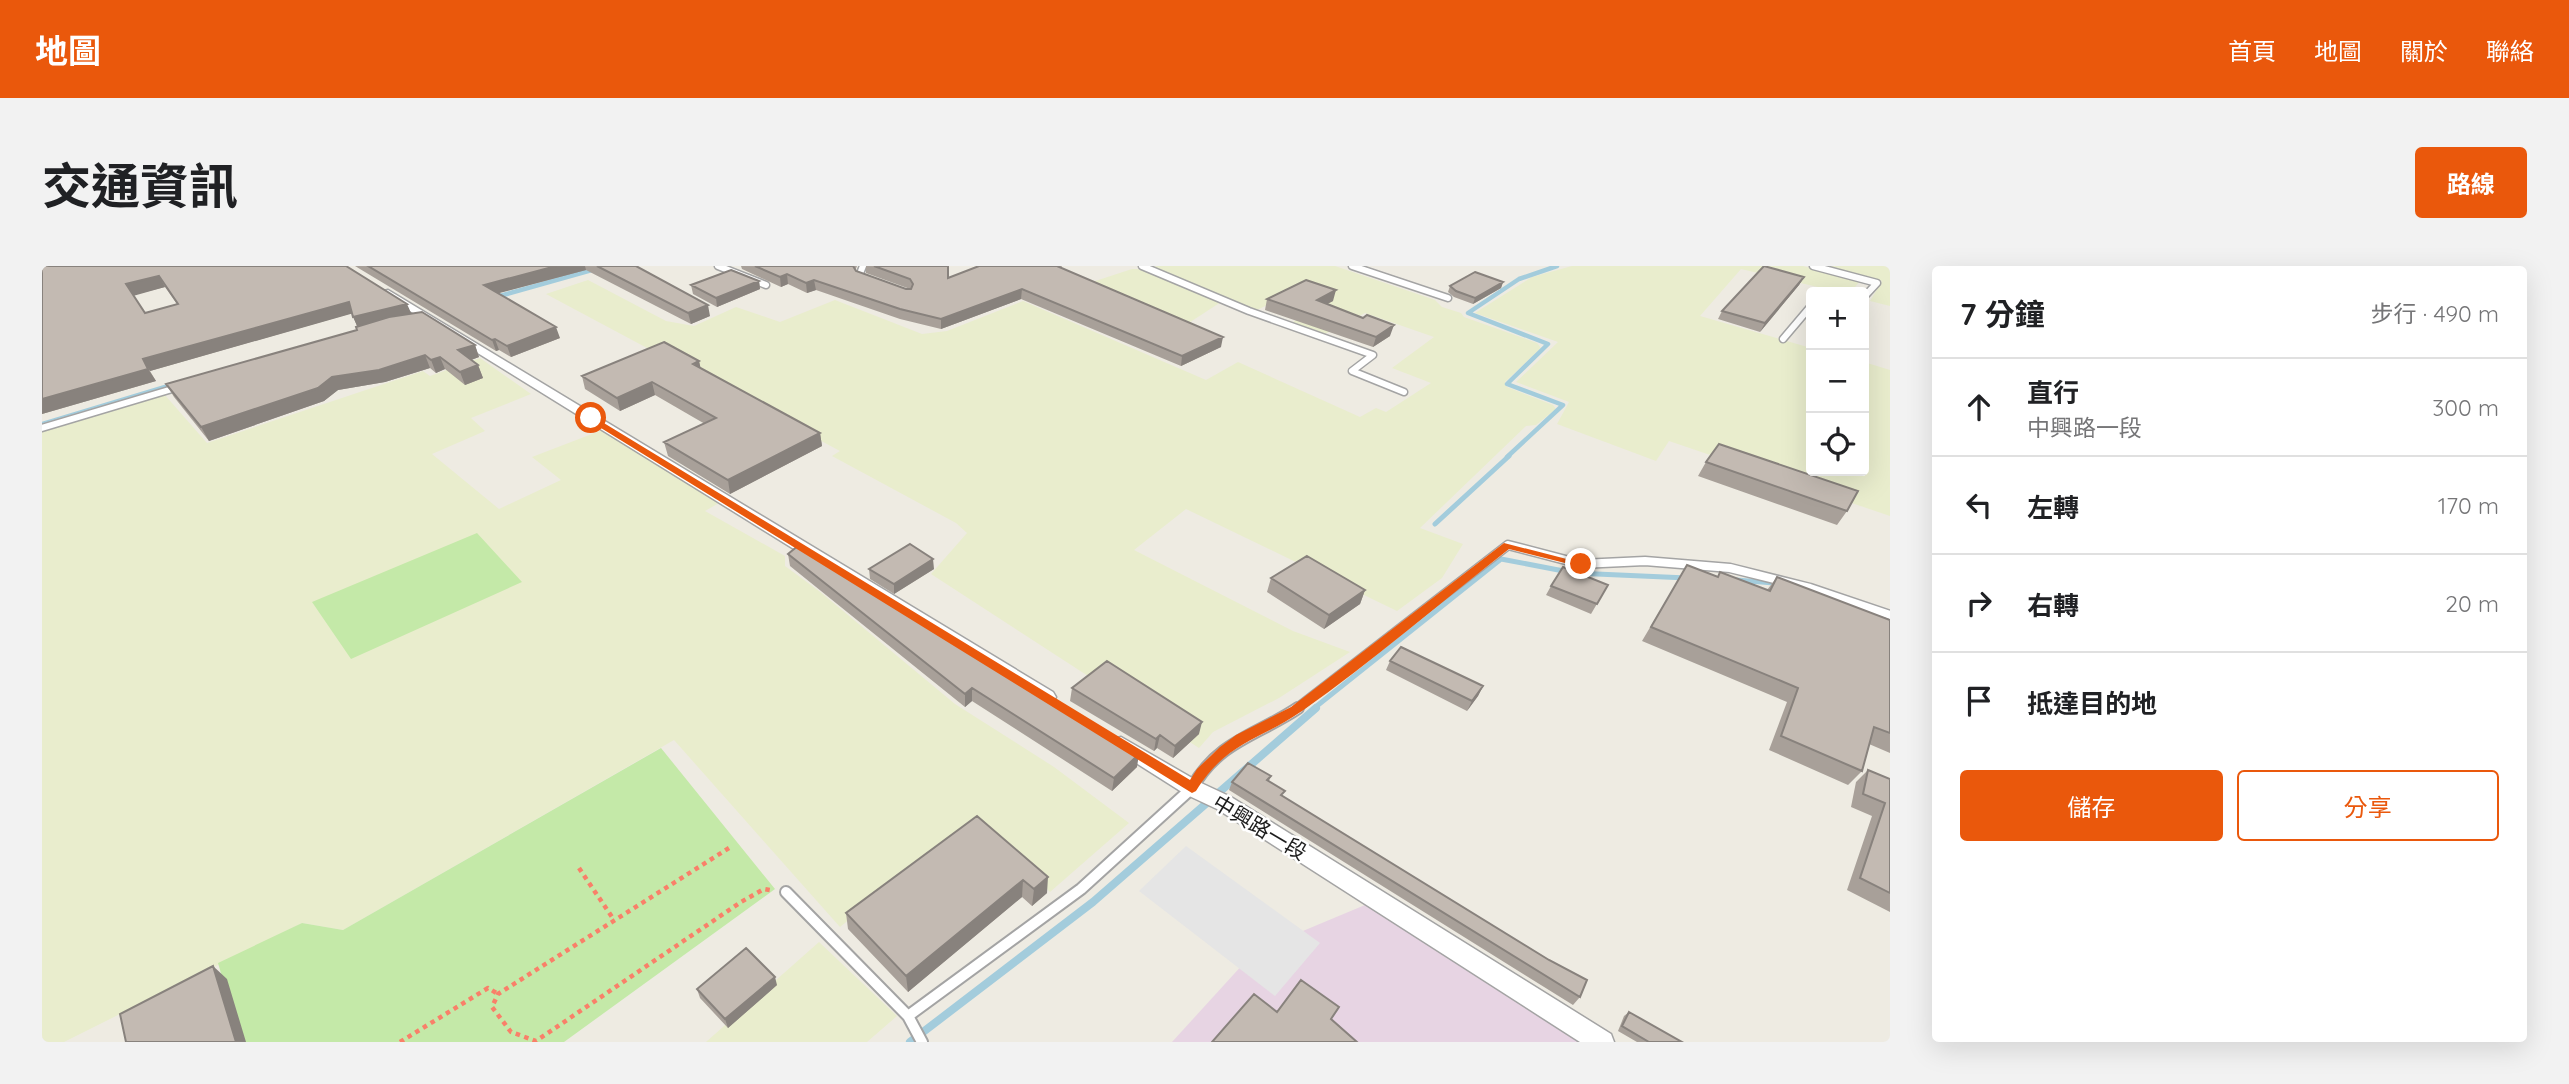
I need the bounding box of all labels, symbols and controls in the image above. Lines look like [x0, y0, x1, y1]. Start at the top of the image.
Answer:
text: 地圖 [35, 30, 101, 71]
text: 首頁 [2228, 36, 2276, 66]
text: 地圖 [2314, 36, 2362, 66]
text: 關於 [2400, 36, 2448, 66]
text: 聯絡 [2486, 36, 2534, 66]
button: 路線 [2415, 147, 2527, 218]
text: 交通資訊 [42, 155, 238, 216]
map controls [1806, 287, 1869, 476]
button: + [1806, 287, 1869, 350]
text: 7 分鐘 [1960, 295, 2045, 333]
text: 步行 · 490 m [2371, 299, 2499, 328]
button: − [1806, 350, 1869, 413]
text: 直行 [2027, 376, 2079, 409]
icon: ahead [1960, 388, 1998, 426]
text: 300 m [2432, 393, 2499, 422]
route start [575, 402, 606, 433]
button: locate [1806, 413, 1869, 476]
text: 中興路一段 [2027, 413, 2142, 442]
icon: left [1960, 486, 1998, 524]
text: 左轉 [2027, 491, 2079, 524]
text: 170 m [2438, 491, 2499, 520]
route end [1565, 548, 1596, 579]
icon: right [1960, 584, 1998, 622]
text: 右轉 [2027, 589, 2079, 622]
text: 20 m [2445, 589, 2499, 618]
icon: arrive [1960, 682, 1998, 720]
text: 抵達目的地 [2027, 687, 2157, 720]
button: 儲存 [1960, 770, 2223, 841]
button: 分享 [2237, 770, 2499, 841]
street label: 中興路一段 [1208, 789, 1312, 865]

